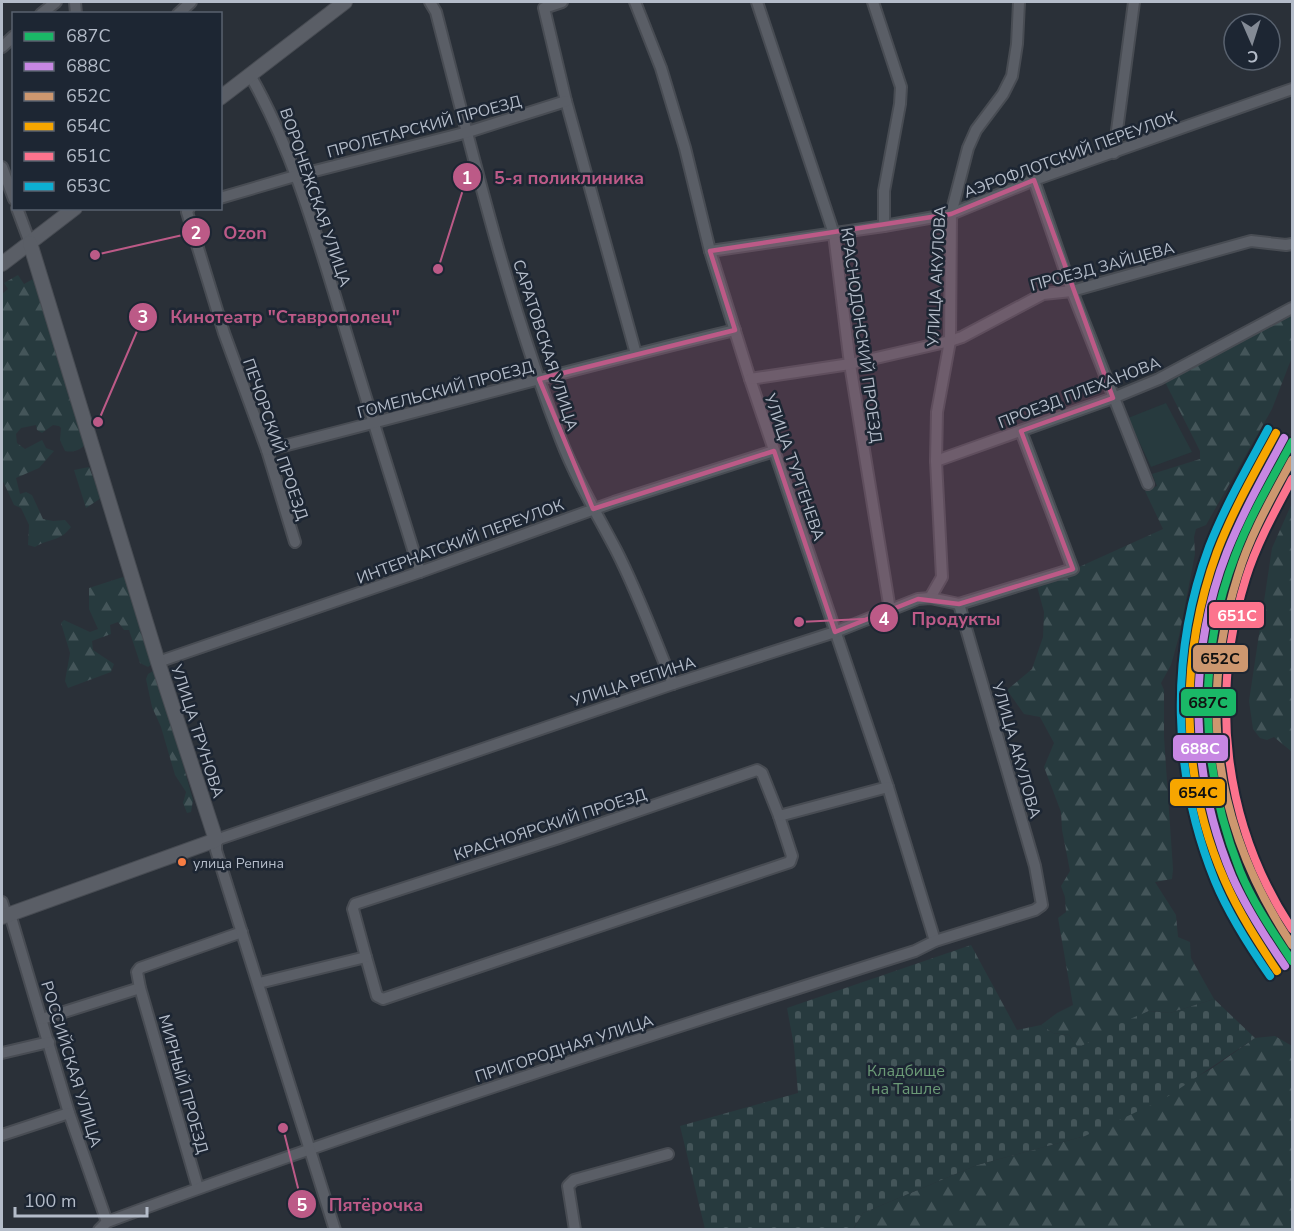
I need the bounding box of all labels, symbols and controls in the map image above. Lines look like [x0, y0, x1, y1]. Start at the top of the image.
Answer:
legend [12, 12, 222, 210]
north arrow [1222, 12, 1282, 72]
text: 687С [66, 24, 111, 48]
text: С [1247, 45, 1259, 67]
text: 688С [66, 54, 111, 78]
text: 652С [66, 84, 111, 108]
street label: ПРОЛЕТАРСКИЙ ПРОЕЗД [325, 90, 524, 164]
street label: ВОРОНЕЖСКАЯ УЛИЦА [274, 105, 356, 290]
street label: АЭРОФЛОТСКИЙ ПЕРЕУЛОК [961, 106, 1180, 204]
text: 654С [66, 114, 111, 138]
text: 651С [66, 144, 111, 168]
callout: 5-я поликлиника [452, 159, 656, 195]
text: 1 [462, 166, 472, 190]
text: 5-я поликлиника [494, 166, 644, 190]
text: 653С [66, 174, 111, 198]
street label: УЛИЦА АКУЛОВА [922, 205, 952, 348]
callout: Ozon [181, 214, 278, 250]
text: 2 [191, 221, 201, 245]
text: Ozon [223, 221, 267, 245]
street label: КРАСНОДОНСКИЙ ПРОЕЗД [835, 226, 887, 445]
street label: ПРОЕЗД ЗАЙЦЕВА [1028, 237, 1177, 297]
street label: САРАТОВСКАЯ УЛИЦА [507, 257, 583, 434]
callout: Кинотеатр "Ставрополец" [128, 299, 412, 335]
text: 3 [138, 305, 148, 329]
text: Кинотеатр "Ставрополец" [170, 305, 400, 329]
street label: ПРОЕЗД ПЛЕХАНОВА [995, 352, 1164, 434]
street label: ПЕЧОРСКИЙ ПРОЕЗД [237, 356, 313, 524]
street label: ГОМЕЛЬСКИЙ ПРОЕЗД [355, 356, 536, 424]
street label: УЛИЦА ТУРГЕНЕВА [758, 390, 830, 544]
street label: ИНТЕРНАТСКИЙ ПЕРЕУЛОК [354, 494, 568, 590]
callout: Продукты [869, 600, 1012, 636]
line badge: 651С [1208, 601, 1265, 629]
text: 651С [1217, 605, 1257, 627]
text: 4 [879, 607, 890, 631]
text: Продукты [912, 607, 1000, 631]
line badge: 652С [1192, 644, 1249, 673]
text: 652С [1200, 648, 1240, 670]
street label: УЛИЦА РЕПИНА [567, 651, 699, 713]
street label: УЛИЦА ТРУНОВА [165, 661, 229, 801]
street label: УЛИЦА АКУЛОВА [986, 678, 1046, 821]
line badge: 687С [1180, 688, 1237, 717]
text: 687С [1188, 692, 1228, 714]
line badge: 688С [1172, 734, 1229, 762]
text: 688С [1180, 738, 1220, 760]
line badge: 654С [1169, 778, 1226, 807]
text: 654С [1178, 782, 1218, 804]
street label: КРАСНОЯРСКИЙ ПРОЕЗД [451, 783, 650, 867]
place label: улица Репина [193, 854, 284, 873]
marker: улица Репина [176, 856, 188, 868]
street label: РОССИЙСКАЯ УЛИЦА [35, 978, 107, 1150]
street label: ПРИГОРОДНАЯ УЛИЦА [472, 1010, 657, 1088]
street label: МИРНЫЙ ПРОЕЗД [153, 1012, 214, 1157]
park label: Кладбище на Ташле [867, 1060, 945, 1100]
scale bar [15, 1180, 147, 1218]
callout: Пятёрочка [287, 1186, 436, 1222]
text: 100 m [24, 1189, 76, 1213]
text: 5 [297, 1193, 308, 1217]
text: Пятёрочка [329, 1193, 423, 1217]

